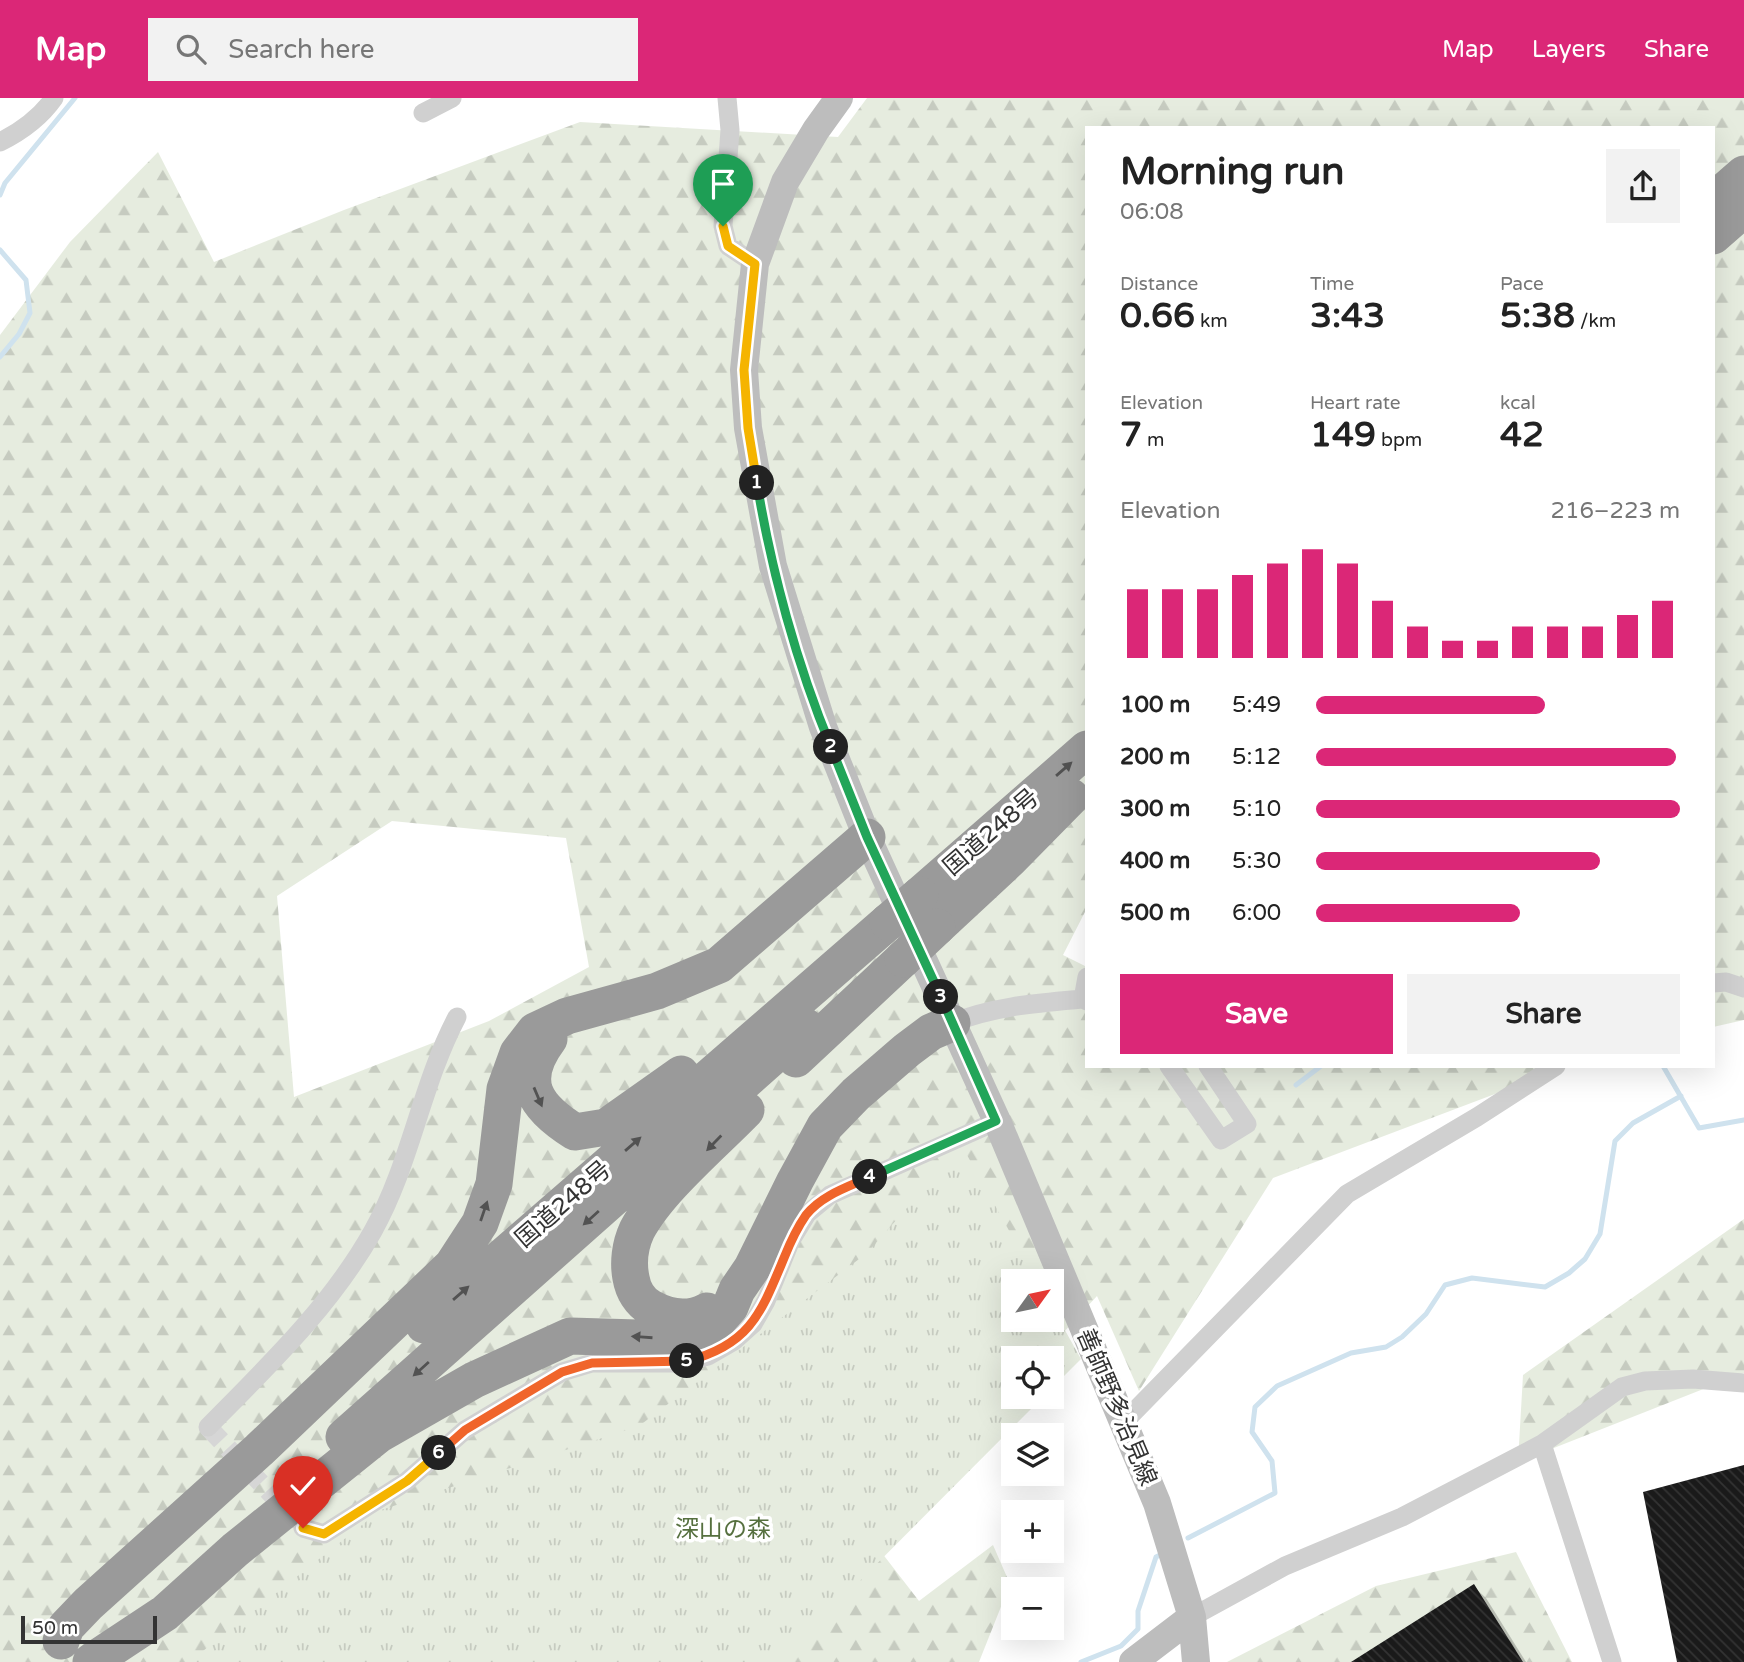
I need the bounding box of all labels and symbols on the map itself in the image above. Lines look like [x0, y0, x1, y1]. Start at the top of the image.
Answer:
pin [693, 154, 753, 226]
pin: 1 [740, 466, 774, 500]
pin: 2 [814, 730, 848, 764]
one-way arrow [1055, 761, 1073, 777]
street label: 国道248号 [938, 783, 1045, 882]
pin: 3 [923, 979, 958, 1014]
one-way arrow [533, 1087, 544, 1108]
one-way arrow [705, 1134, 722, 1151]
one-way arrow [624, 1136, 642, 1152]
street label: 国道248号 [510, 1155, 617, 1254]
pin: 4 [852, 1160, 888, 1194]
one-way arrow [479, 1201, 490, 1222]
one-way arrow [582, 1210, 600, 1226]
north arrow [1001, 1269, 1064, 1332]
one-way arrow [452, 1285, 470, 1301]
street label: 善師野多治見線 [1070, 1324, 1163, 1490]
one-way arrow [631, 1332, 653, 1343]
pin: 5 [670, 1344, 704, 1378]
one-way arrow [412, 1361, 429, 1376]
pin: 6 [422, 1436, 457, 1470]
pin [273, 1456, 333, 1528]
park label: 深山の森 [675, 1515, 771, 1544]
scale bar [21, 1613, 158, 1645]

